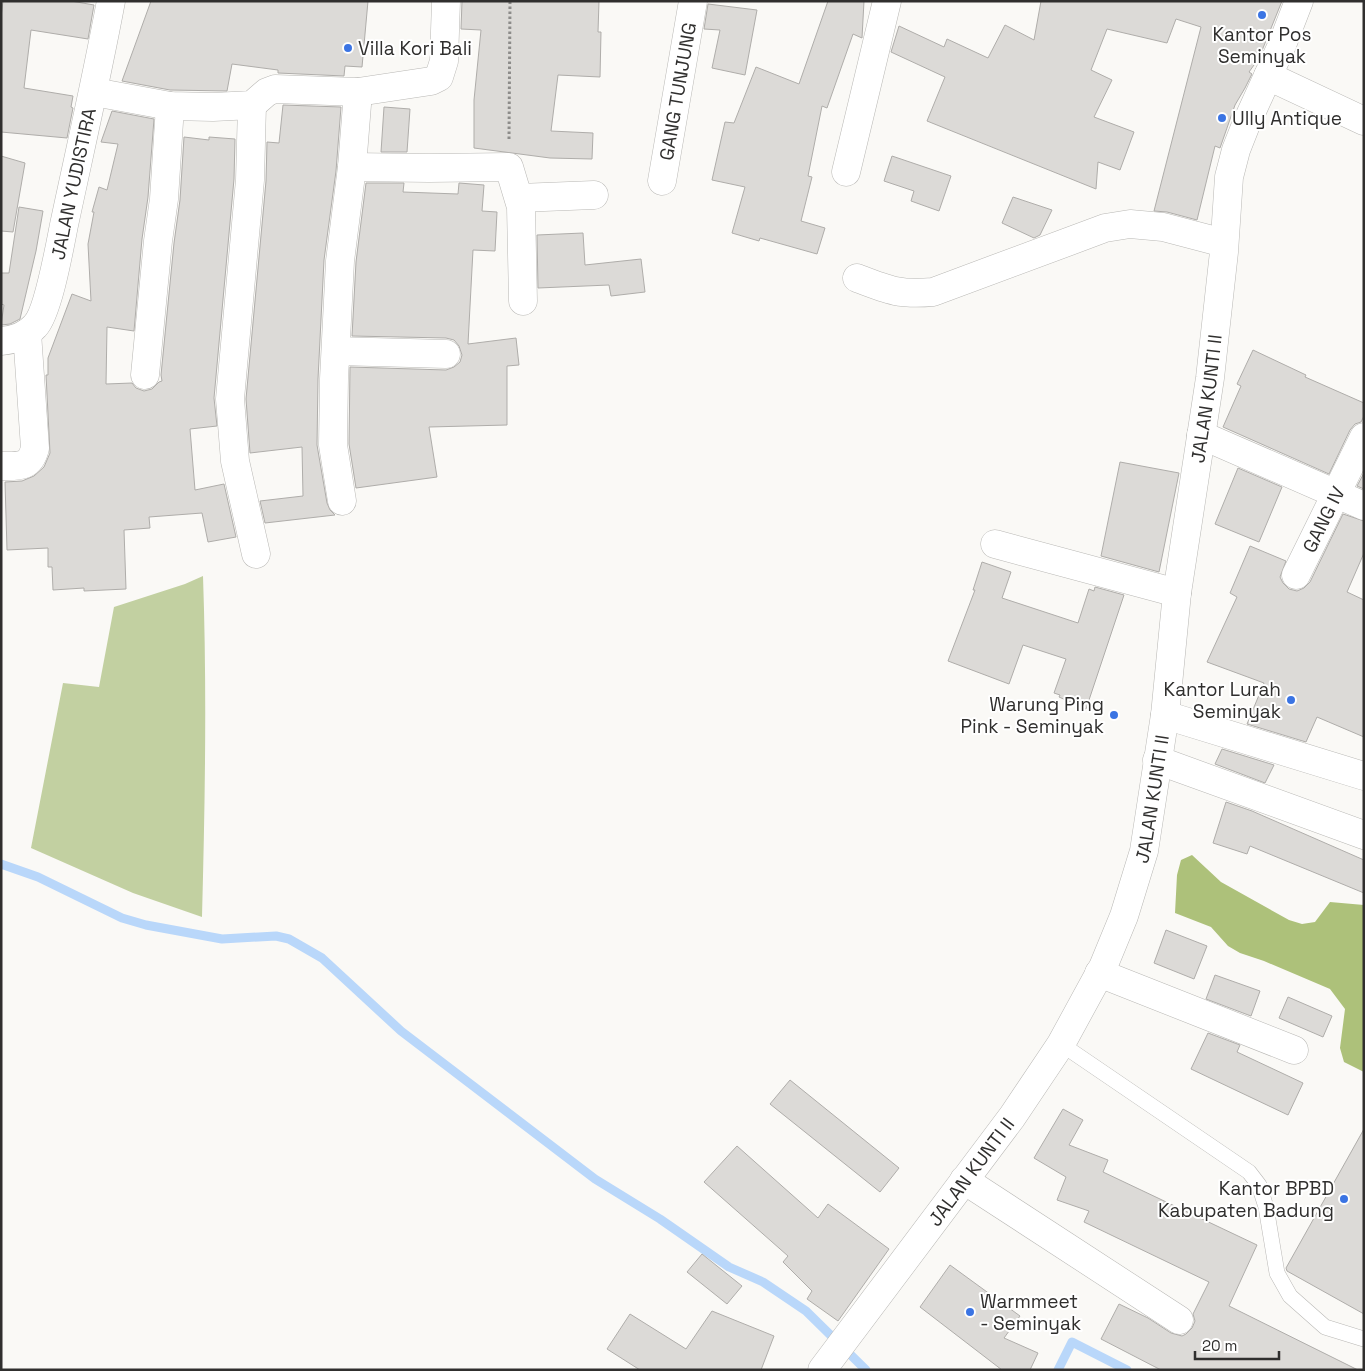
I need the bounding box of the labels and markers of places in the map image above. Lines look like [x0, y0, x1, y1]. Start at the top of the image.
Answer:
marker: Kantor Pos Seminyak [1256, 9, 1268, 21]
place label: Kantor Pos Seminyak [1213, 22, 1311, 69]
place label: Villa Kori Bali [358, 36, 472, 61]
marker: Villa Kori Bali [342, 42, 354, 54]
place label: Ully Antique [1232, 106, 1342, 131]
marker: Ully Antique [1216, 112, 1228, 124]
place label: Kantor Lurah Seminyak [1164, 677, 1281, 724]
place label: Warung Ping Pink - Seminyak [961, 692, 1104, 739]
marker: Kantor Lurah Seminyak [1285, 694, 1297, 706]
marker: Warung Ping Pink - Seminyak [1108, 709, 1120, 721]
place label: Kantor BPBD Kabupaten Badung [1158, 1176, 1334, 1223]
marker: Kantor BPBD Kabupaten Badung [1338, 1193, 1350, 1205]
place label: Warmmeet - Seminyak [980, 1289, 1081, 1336]
marker: Warmmeet - Seminyak [964, 1306, 976, 1318]

